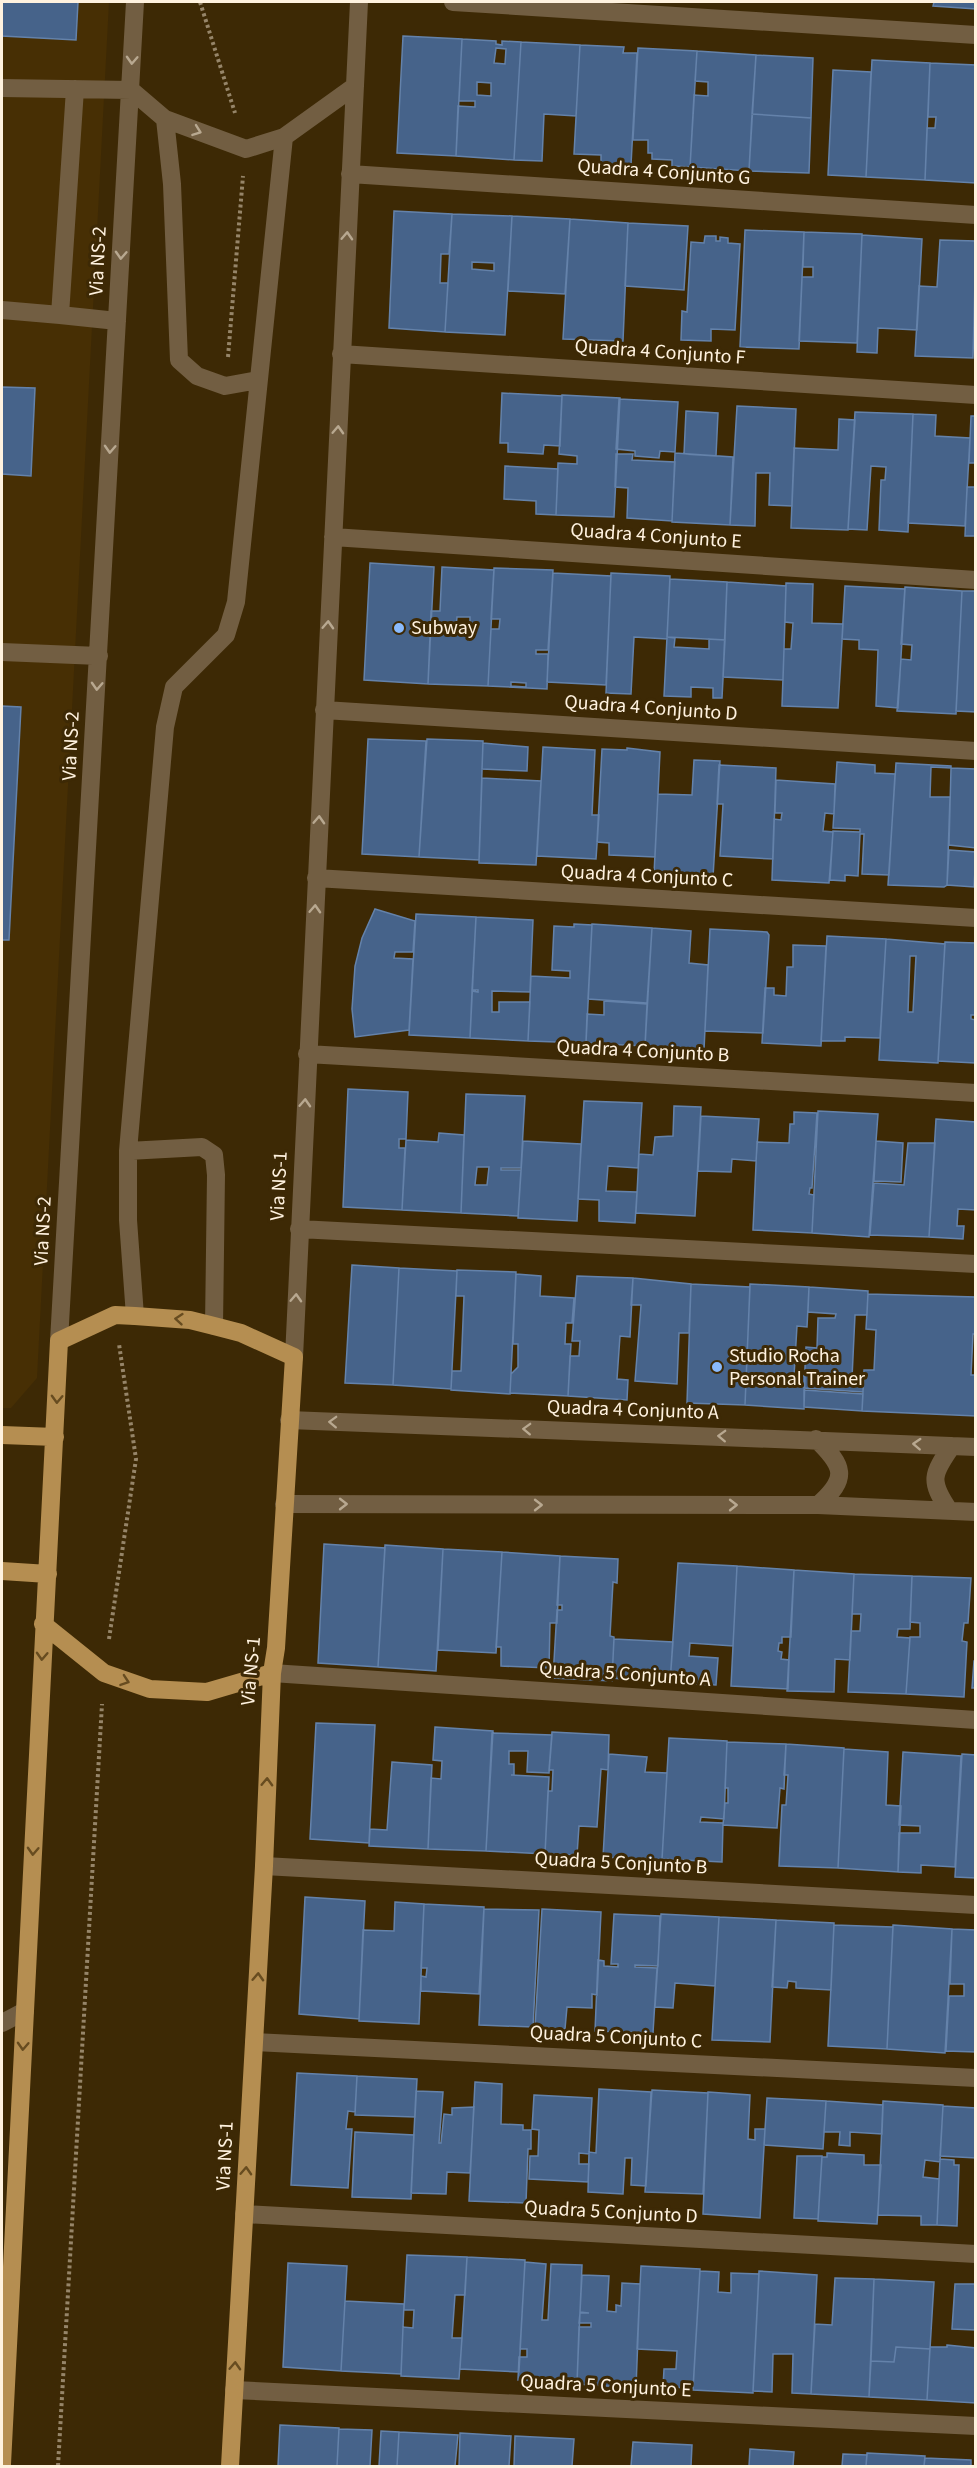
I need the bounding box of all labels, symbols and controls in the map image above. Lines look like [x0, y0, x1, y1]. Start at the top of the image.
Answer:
one-way arrow [126, 55, 139, 64]
one-way arrow [191, 124, 202, 136]
street label: Quadra 4 Conjunto G [577, 152, 751, 192]
street label: Via NS-2 [82, 226, 114, 296]
one-way arrow [341, 231, 354, 240]
one-way arrow [115, 250, 128, 259]
street label: Quadra 4 Conjunto F [574, 332, 746, 372]
one-way arrow [331, 426, 344, 435]
one-way arrow [104, 445, 117, 454]
street label: Quadra 4 Conjunto E [569, 516, 743, 556]
place label: Subway [411, 614, 478, 642]
one-way arrow [322, 621, 335, 630]
marker: Subway [392, 621, 406, 635]
one-way arrow [91, 681, 104, 690]
street label: Quadra 4 Conjunto D [564, 688, 738, 728]
street label: Via NS-2 [55, 711, 87, 781]
one-way arrow [313, 815, 326, 824]
street label: Quadra 4 Conjunto C [560, 858, 734, 894]
one-way arrow [308, 904, 321, 913]
street label: Quadra 4 Conjunto B [556, 1032, 730, 1070]
one-way arrow [299, 1099, 312, 1108]
street label: Via NS-1 [263, 1151, 295, 1221]
street label: Via NS-2 [27, 1196, 59, 1266]
one-way arrow [290, 1294, 303, 1303]
one-way arrow [174, 1313, 183, 1326]
place label: Studio Rocha Personal Trainer [729, 1342, 865, 1393]
marker: Studio Rocha Personal Trainer [710, 1360, 724, 1374]
street label: Quadra 4 Conjunto A [547, 1393, 720, 1427]
one-way arrow [50, 1394, 63, 1403]
one-way arrow [328, 1416, 337, 1428]
one-way arrow [523, 1422, 532, 1435]
one-way arrow [718, 1429, 727, 1442]
one-way arrow [913, 1438, 922, 1451]
one-way arrow [338, 1498, 347, 1510]
one-way arrow [533, 1499, 542, 1511]
one-way arrow [728, 1499, 737, 1511]
street label: Via NS-1 [234, 1635, 268, 1707]
one-way arrow [35, 1652, 48, 1661]
street label: Quadra 5 Conjunto A [538, 1654, 712, 1694]
one-way arrow [119, 1673, 130, 1686]
one-way arrow [261, 1778, 274, 1787]
street label: Quadra 5 Conjunto B [534, 1844, 708, 1882]
one-way arrow [26, 1847, 39, 1856]
one-way arrow [251, 1972, 264, 1981]
street label: Quadra 5 Conjunto C [529, 2019, 703, 2055]
one-way arrow [17, 2042, 30, 2051]
street label: Via NS-1 [209, 2121, 241, 2191]
one-way arrow [240, 2167, 253, 2176]
street label: Quadra 5 Conjunto D [524, 2193, 698, 2231]
one-way arrow [229, 2362, 242, 2371]
street label: Quadra 5 Conjunto E [520, 2368, 692, 2404]

